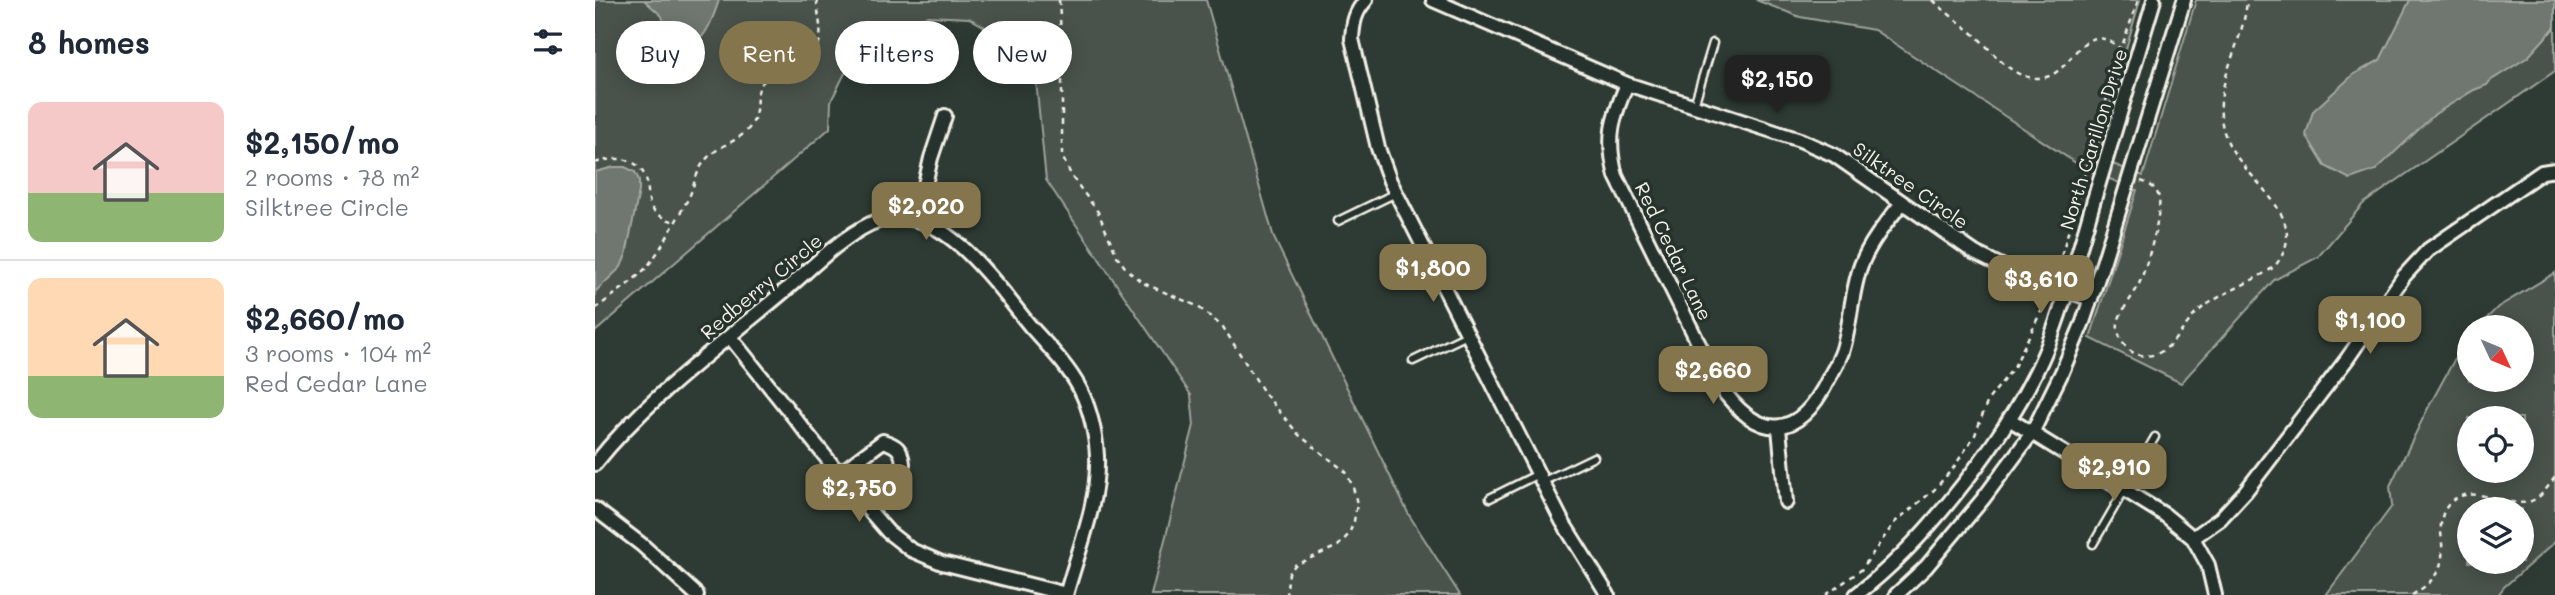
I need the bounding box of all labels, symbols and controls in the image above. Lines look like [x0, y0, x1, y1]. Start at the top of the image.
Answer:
chip: Buy [616, 21, 705, 84]
chip: Rent [719, 21, 821, 84]
chip: Filters [835, 21, 959, 84]
chip: New [973, 21, 1072, 84]
text: 8 homes [28, 22, 150, 62]
icon: filters [529, 23, 567, 61]
street label: North Carillon Drive [2054, 45, 2132, 233]
pin: $2,150 [1720, 55, 1834, 115]
text: $2,150 [1741, 63, 1813, 93]
text: $2,150/mo [245, 122, 399, 162]
icon: home [84, 130, 168, 214]
street label: Silktree Circle [1848, 136, 1974, 234]
text: 2 rooms · 78 m² [245, 162, 419, 192]
street label: Red Cedar Lane [1630, 178, 1718, 324]
pin: $2,020 [869, 182, 983, 242]
text: $2,020 [888, 190, 964, 220]
text: Silktree Circle [245, 192, 409, 222]
street label: Redberry Circle [695, 228, 827, 344]
pin: $1,800 [1376, 244, 1490, 304]
text: $1,800 [1395, 252, 1471, 282]
pin: $3,610 [1984, 256, 2098, 315]
text: $3,610 [2004, 263, 2078, 293]
pin: $1,100 [2313, 296, 2427, 356]
text: $2,660/mo [245, 298, 405, 338]
text: $1,100 [2334, 304, 2406, 334]
icon: home [84, 306, 168, 390]
north arrow [2457, 315, 2534, 392]
map controls [2457, 315, 2534, 574]
text: 3 rooms · 104 m² [245, 338, 431, 368]
pin: $2,660 [1656, 346, 1770, 406]
text: $2,660 [1675, 354, 1751, 384]
text: Red Cedar Lane [245, 368, 428, 398]
button: locate [2457, 406, 2534, 483]
pin: $2,910 [2057, 444, 2171, 503]
text: $2,910 [2078, 451, 2150, 481]
pin: $2,750 [802, 464, 916, 524]
text: $2,750 [821, 472, 897, 502]
button: layers [2457, 497, 2534, 574]

